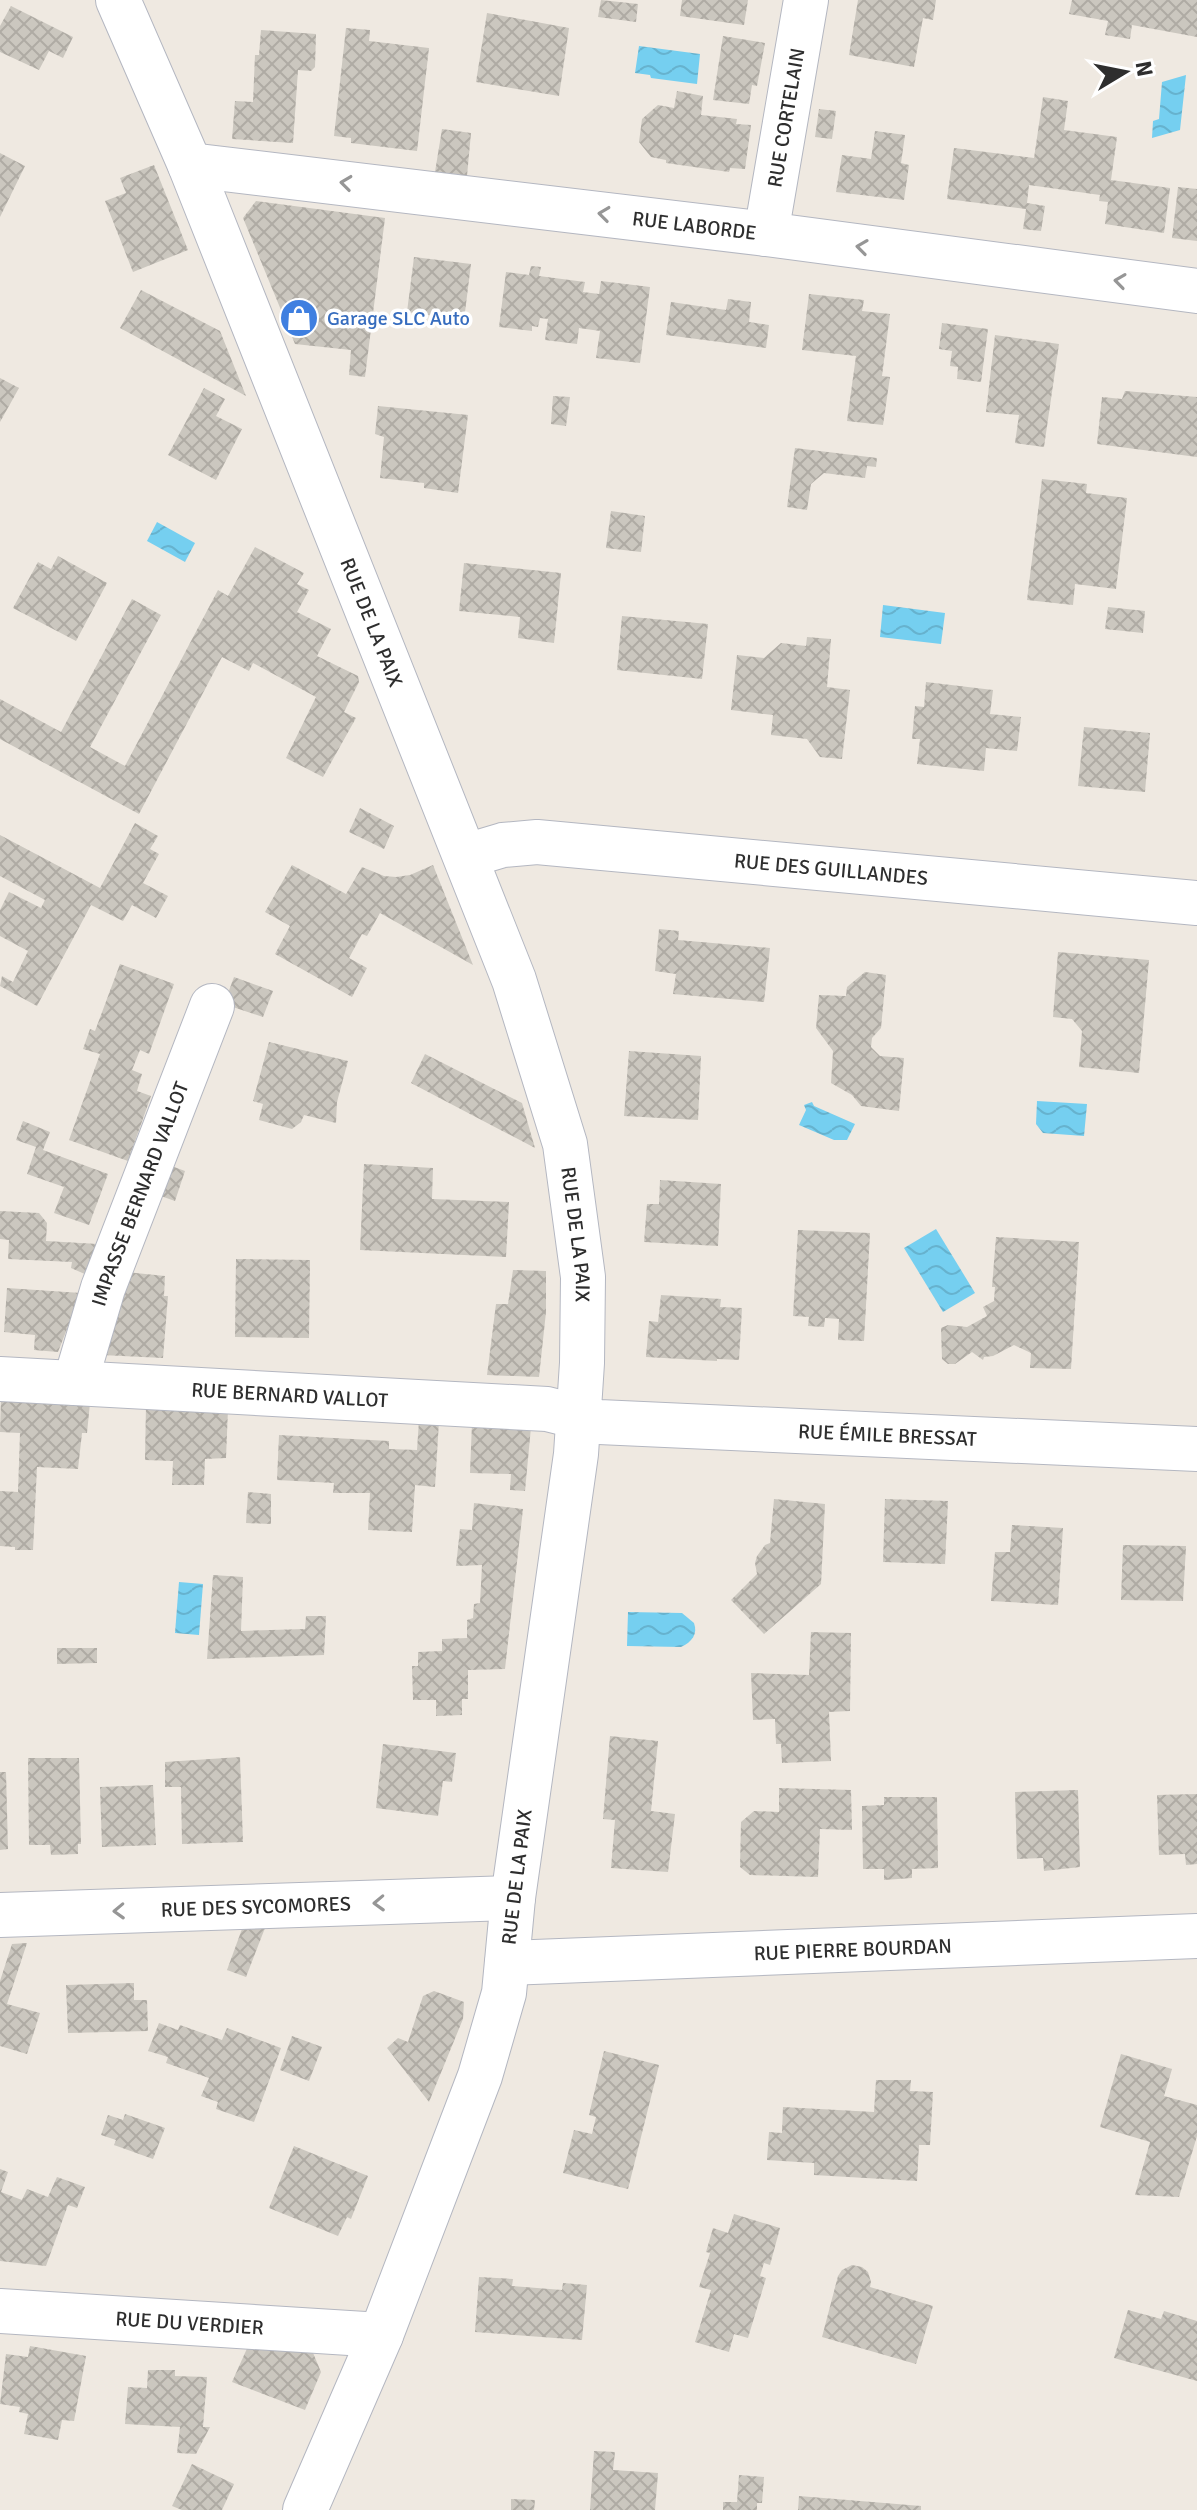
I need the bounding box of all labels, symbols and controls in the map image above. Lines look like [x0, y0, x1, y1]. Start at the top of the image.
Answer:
north arrow [1085, 32, 1165, 112]
street label: RUE CORTELAIN [762, 46, 810, 189]
text: N [1130, 59, 1159, 78]
one-way arrow [339, 175, 352, 192]
one-way arrow [597, 206, 610, 223]
street label: RUE LABORDE [631, 206, 758, 245]
one-way arrow [855, 239, 869, 256]
one-way arrow [1113, 273, 1127, 290]
shop icon: Garage SLC Auto [278, 297, 320, 339]
place label: Garage SLC Auto [327, 306, 470, 331]
street label: RUE DE LA PAIX [335, 554, 409, 690]
street label: RUE DES GUILLANDES [733, 848, 929, 891]
street label: IMPASSE BERNARD VALLOT [86, 1078, 194, 1309]
street label: RUE DE LA PAIX [556, 1165, 596, 1303]
street label: RUE BERNARD VALLOT [191, 1377, 389, 1413]
street label: RUE ÉMILE BRESSAT [797, 1418, 977, 1452]
street label: RUE DE LA PAIX [496, 1808, 538, 1946]
street label: RUE DES SYCOMORES [160, 1891, 351, 1922]
one-way arrow [372, 1894, 385, 1911]
one-way arrow [112, 1903, 125, 1920]
street label: RUE PIERRE BOURDAN [753, 1933, 952, 1966]
street label: RUE DU VERDIER [115, 2306, 265, 2340]

